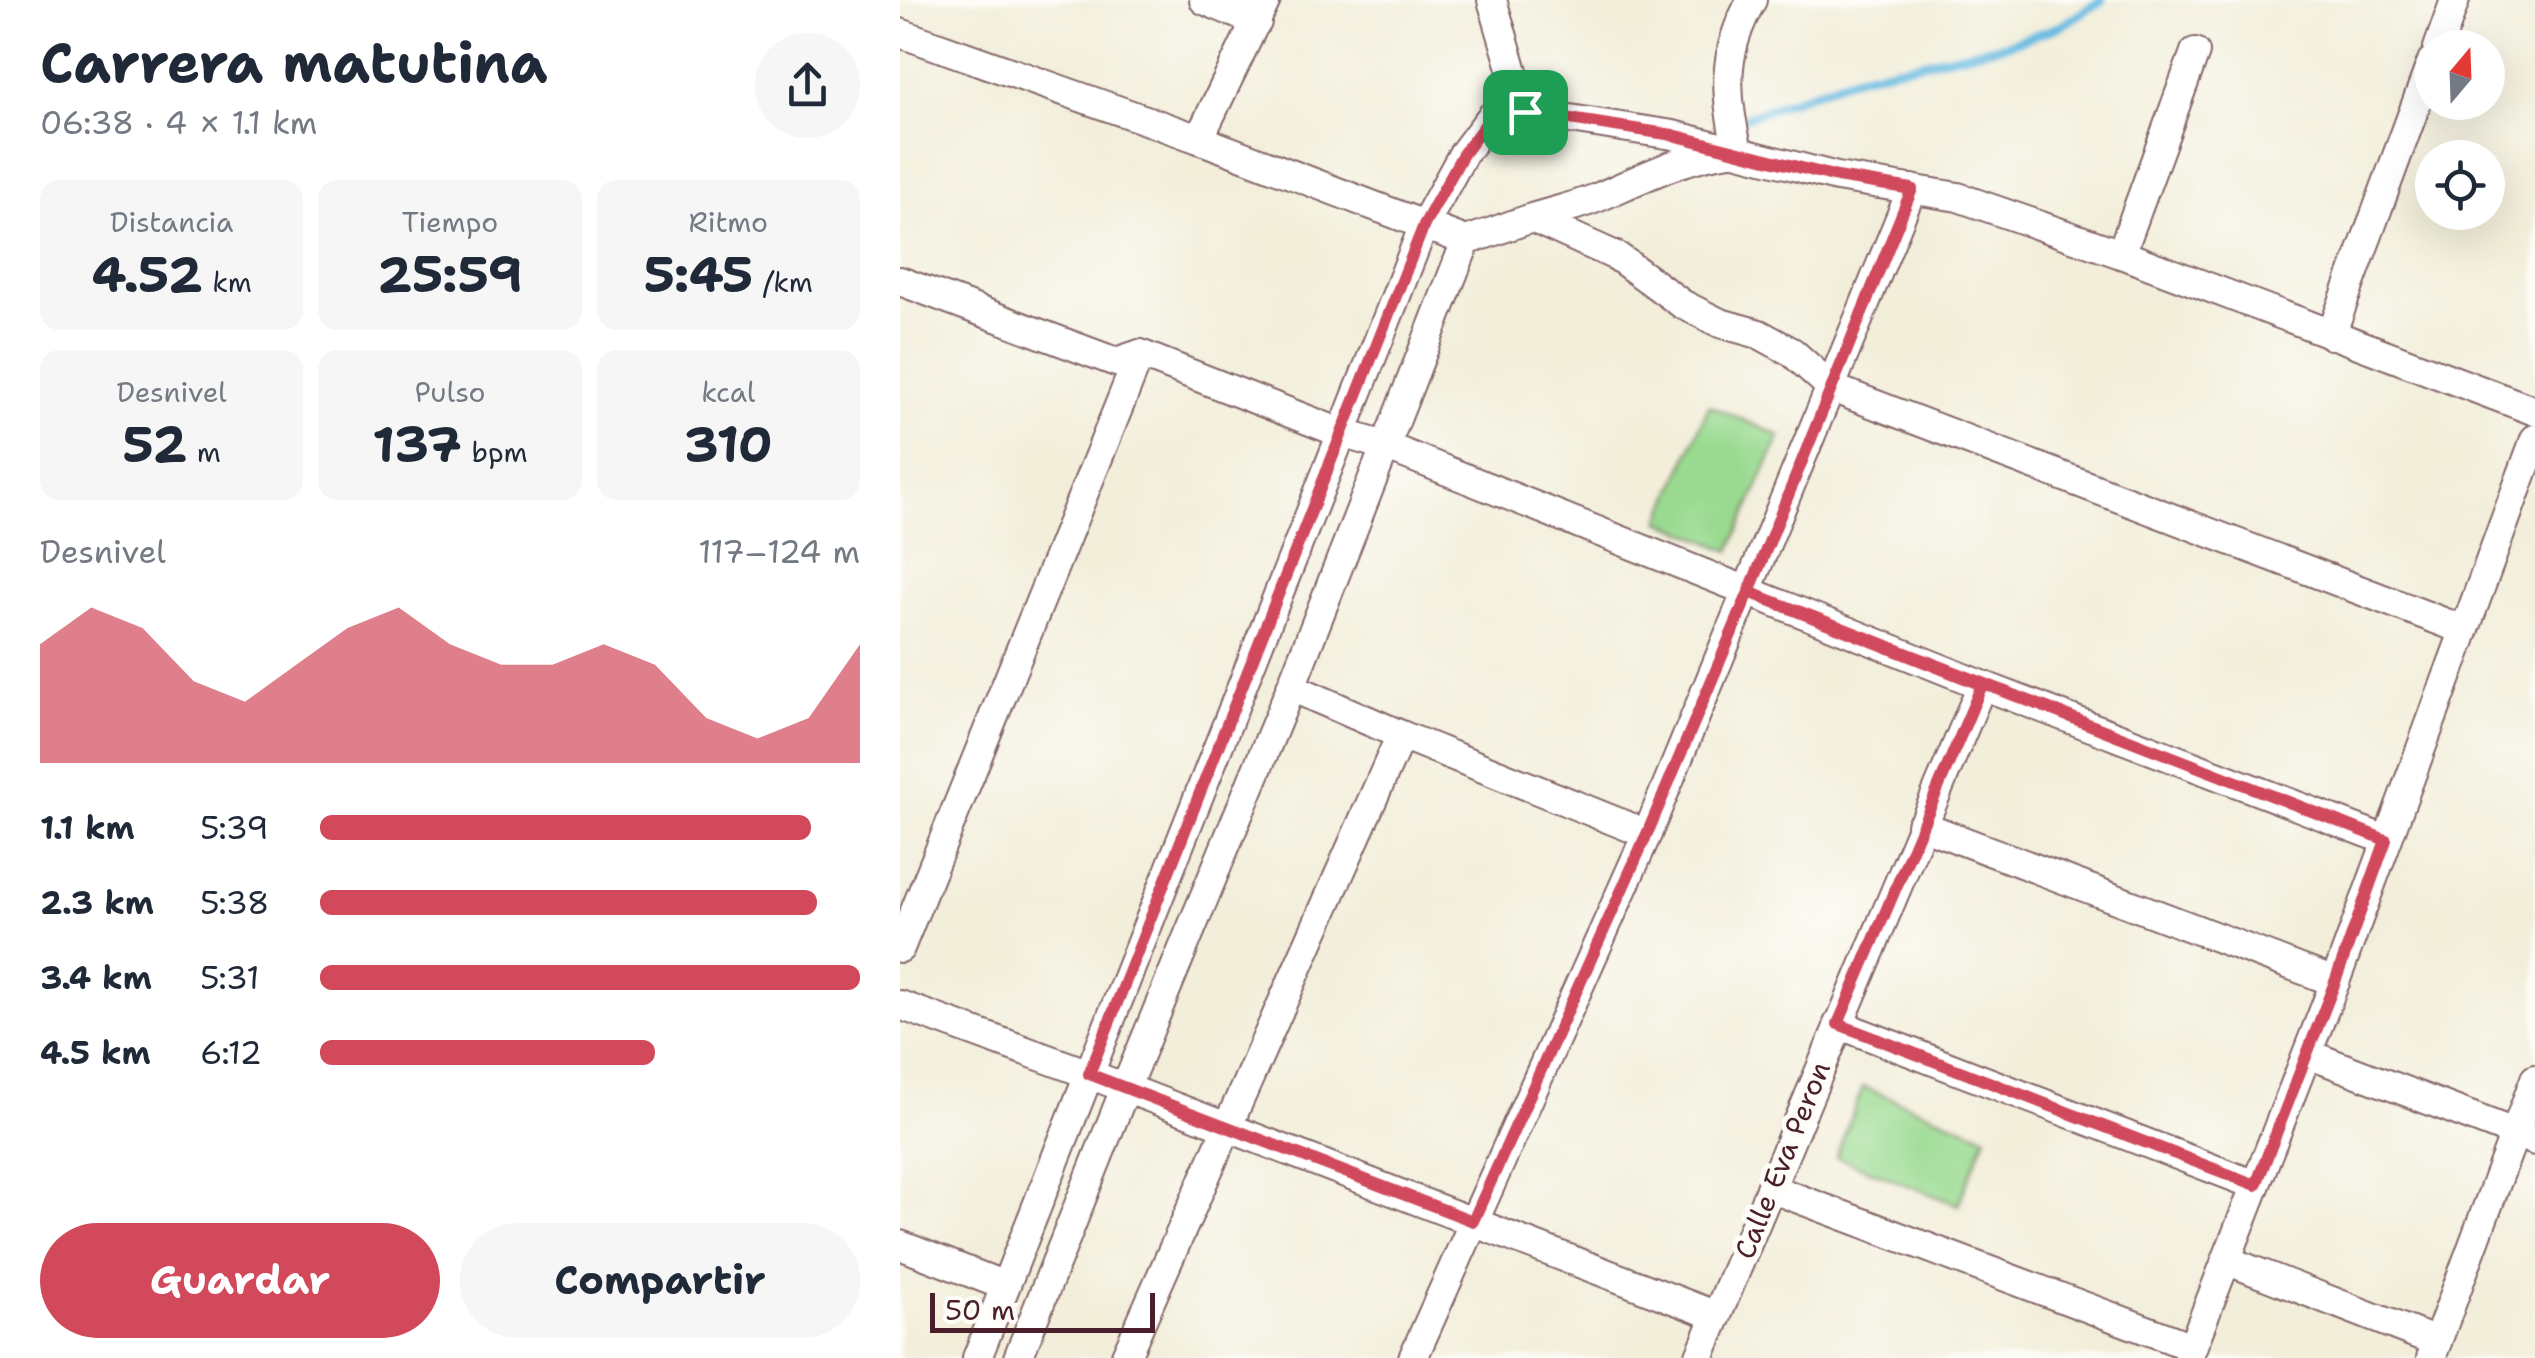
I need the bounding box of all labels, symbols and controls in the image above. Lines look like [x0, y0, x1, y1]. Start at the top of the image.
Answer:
text: Carrera matutina [40, 26, 548, 100]
north arrow [2415, 30, 2505, 120]
map controls [2415, 30, 2505, 230]
button: share [755, 33, 860, 138]
pin [1483, 70, 1568, 155]
icon: arrive [1498, 85, 1553, 140]
text: 06:38 · 4 × 1.1 km [40, 101, 317, 144]
button: locate [2415, 140, 2505, 230]
text: Distancia [110, 203, 233, 241]
text: Tiempo [402, 203, 498, 241]
text: Ritmo [689, 203, 768, 241]
text: 4.52 [91, 241, 203, 308]
text: 25:59 [377, 241, 523, 308]
text: 5:45 [644, 241, 753, 308]
text: km [203, 263, 252, 301]
text: /km [753, 263, 813, 301]
text: Desnivel [117, 373, 227, 411]
text: Pulso [414, 373, 486, 411]
text: kcal [701, 373, 756, 411]
text: 52 [122, 411, 187, 478]
text: 137 [372, 411, 462, 478]
text: 310 [684, 411, 773, 478]
text: m [187, 433, 221, 471]
text: bpm [462, 433, 528, 471]
text: Desnivel [40, 530, 166, 573]
text: 117–124 m [698, 530, 860, 573]
text: 1.1 km [40, 806, 135, 849]
text: 5:39 [200, 806, 269, 849]
text: 2.3 km [40, 881, 154, 924]
text: 5:38 [200, 881, 269, 924]
text: 3.4 km [40, 956, 152, 999]
text: 5:31 [200, 956, 260, 999]
text: 4.5 km [40, 1031, 151, 1074]
text: 6:12 [200, 1031, 262, 1074]
street label: Calle Eva Peron [1725, 1056, 1839, 1264]
button: Guardar [40, 1223, 440, 1338]
button: Compartir [460, 1223, 860, 1338]
scale bar [930, 1288, 1155, 1332]
text: 50 m [945, 1291, 1015, 1329]

